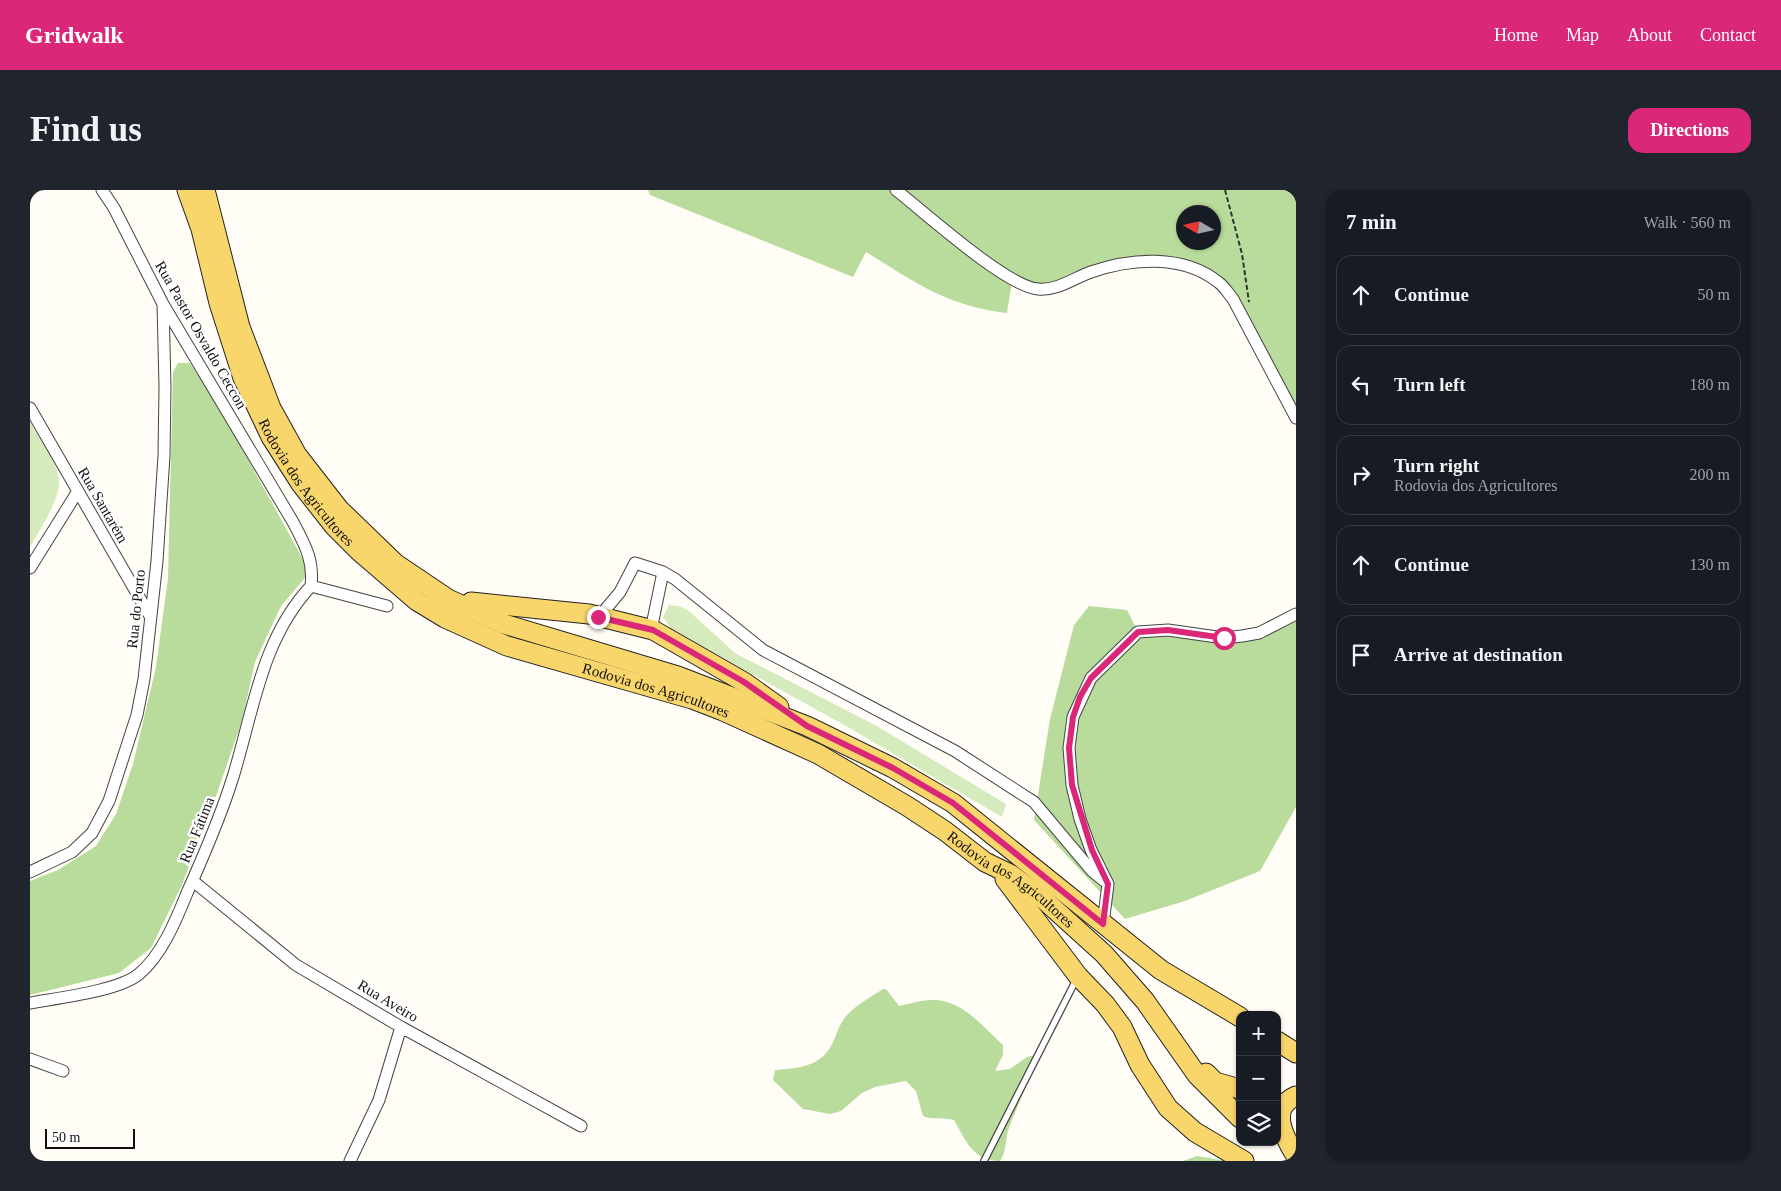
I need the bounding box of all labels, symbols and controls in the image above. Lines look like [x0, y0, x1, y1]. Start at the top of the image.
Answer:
text: Gridwalk [25, 22, 124, 48]
text: Home [1494, 25, 1538, 45]
text: Map [1566, 25, 1599, 45]
text: About [1627, 25, 1672, 45]
text: Contact [1700, 25, 1756, 45]
button: Directions [1628, 108, 1751, 153]
text: Find us [30, 110, 142, 149]
north arrow [1176, 205, 1221, 250]
text: 7 min [1346, 210, 1397, 234]
text: Walk · 560 m [1644, 214, 1731, 231]
street label: Rua Pastor Osvaldo Ceccon [152, 258, 250, 412]
icon: ahead [1347, 281, 1375, 309]
text: Continue [1394, 284, 1469, 305]
text: 50 m [1698, 286, 1730, 303]
icon: left [1347, 371, 1375, 399]
text: Turn left [1394, 374, 1466, 395]
text: 180 m [1690, 376, 1730, 393]
street label: Rodovia dos Agricultores [255, 416, 357, 549]
text: Turn right [1394, 455, 1479, 476]
icon: right [1347, 461, 1375, 489]
street label: Rua Santarém [75, 464, 131, 546]
text: 200 m [1690, 466, 1730, 483]
text: Rodovia dos Agricultores [1394, 477, 1558, 494]
icon: ahead [1347, 551, 1375, 579]
text: Continue [1394, 554, 1469, 575]
text: 130 m [1690, 556, 1730, 573]
street label: Rua do Porto [124, 569, 148, 649]
route end [587, 606, 610, 629]
route start [1213, 627, 1236, 650]
icon: arrive [1347, 641, 1375, 669]
text: Arrive at destination [1394, 644, 1563, 665]
street label: Rodovia dos Agricultores [580, 660, 732, 721]
street label: Rua Fátima [177, 794, 218, 865]
street label: Rodovia dos Agricultores [944, 828, 1077, 931]
street label: Rua Aveiro [355, 977, 421, 1025]
map controls [1236, 1011, 1281, 1146]
button: + [1236, 1011, 1281, 1056]
button: − [1236, 1056, 1281, 1101]
button: layers [1236, 1101, 1281, 1146]
scale bar [45, 1126, 135, 1149]
text: 50 m [52, 1130, 80, 1145]

